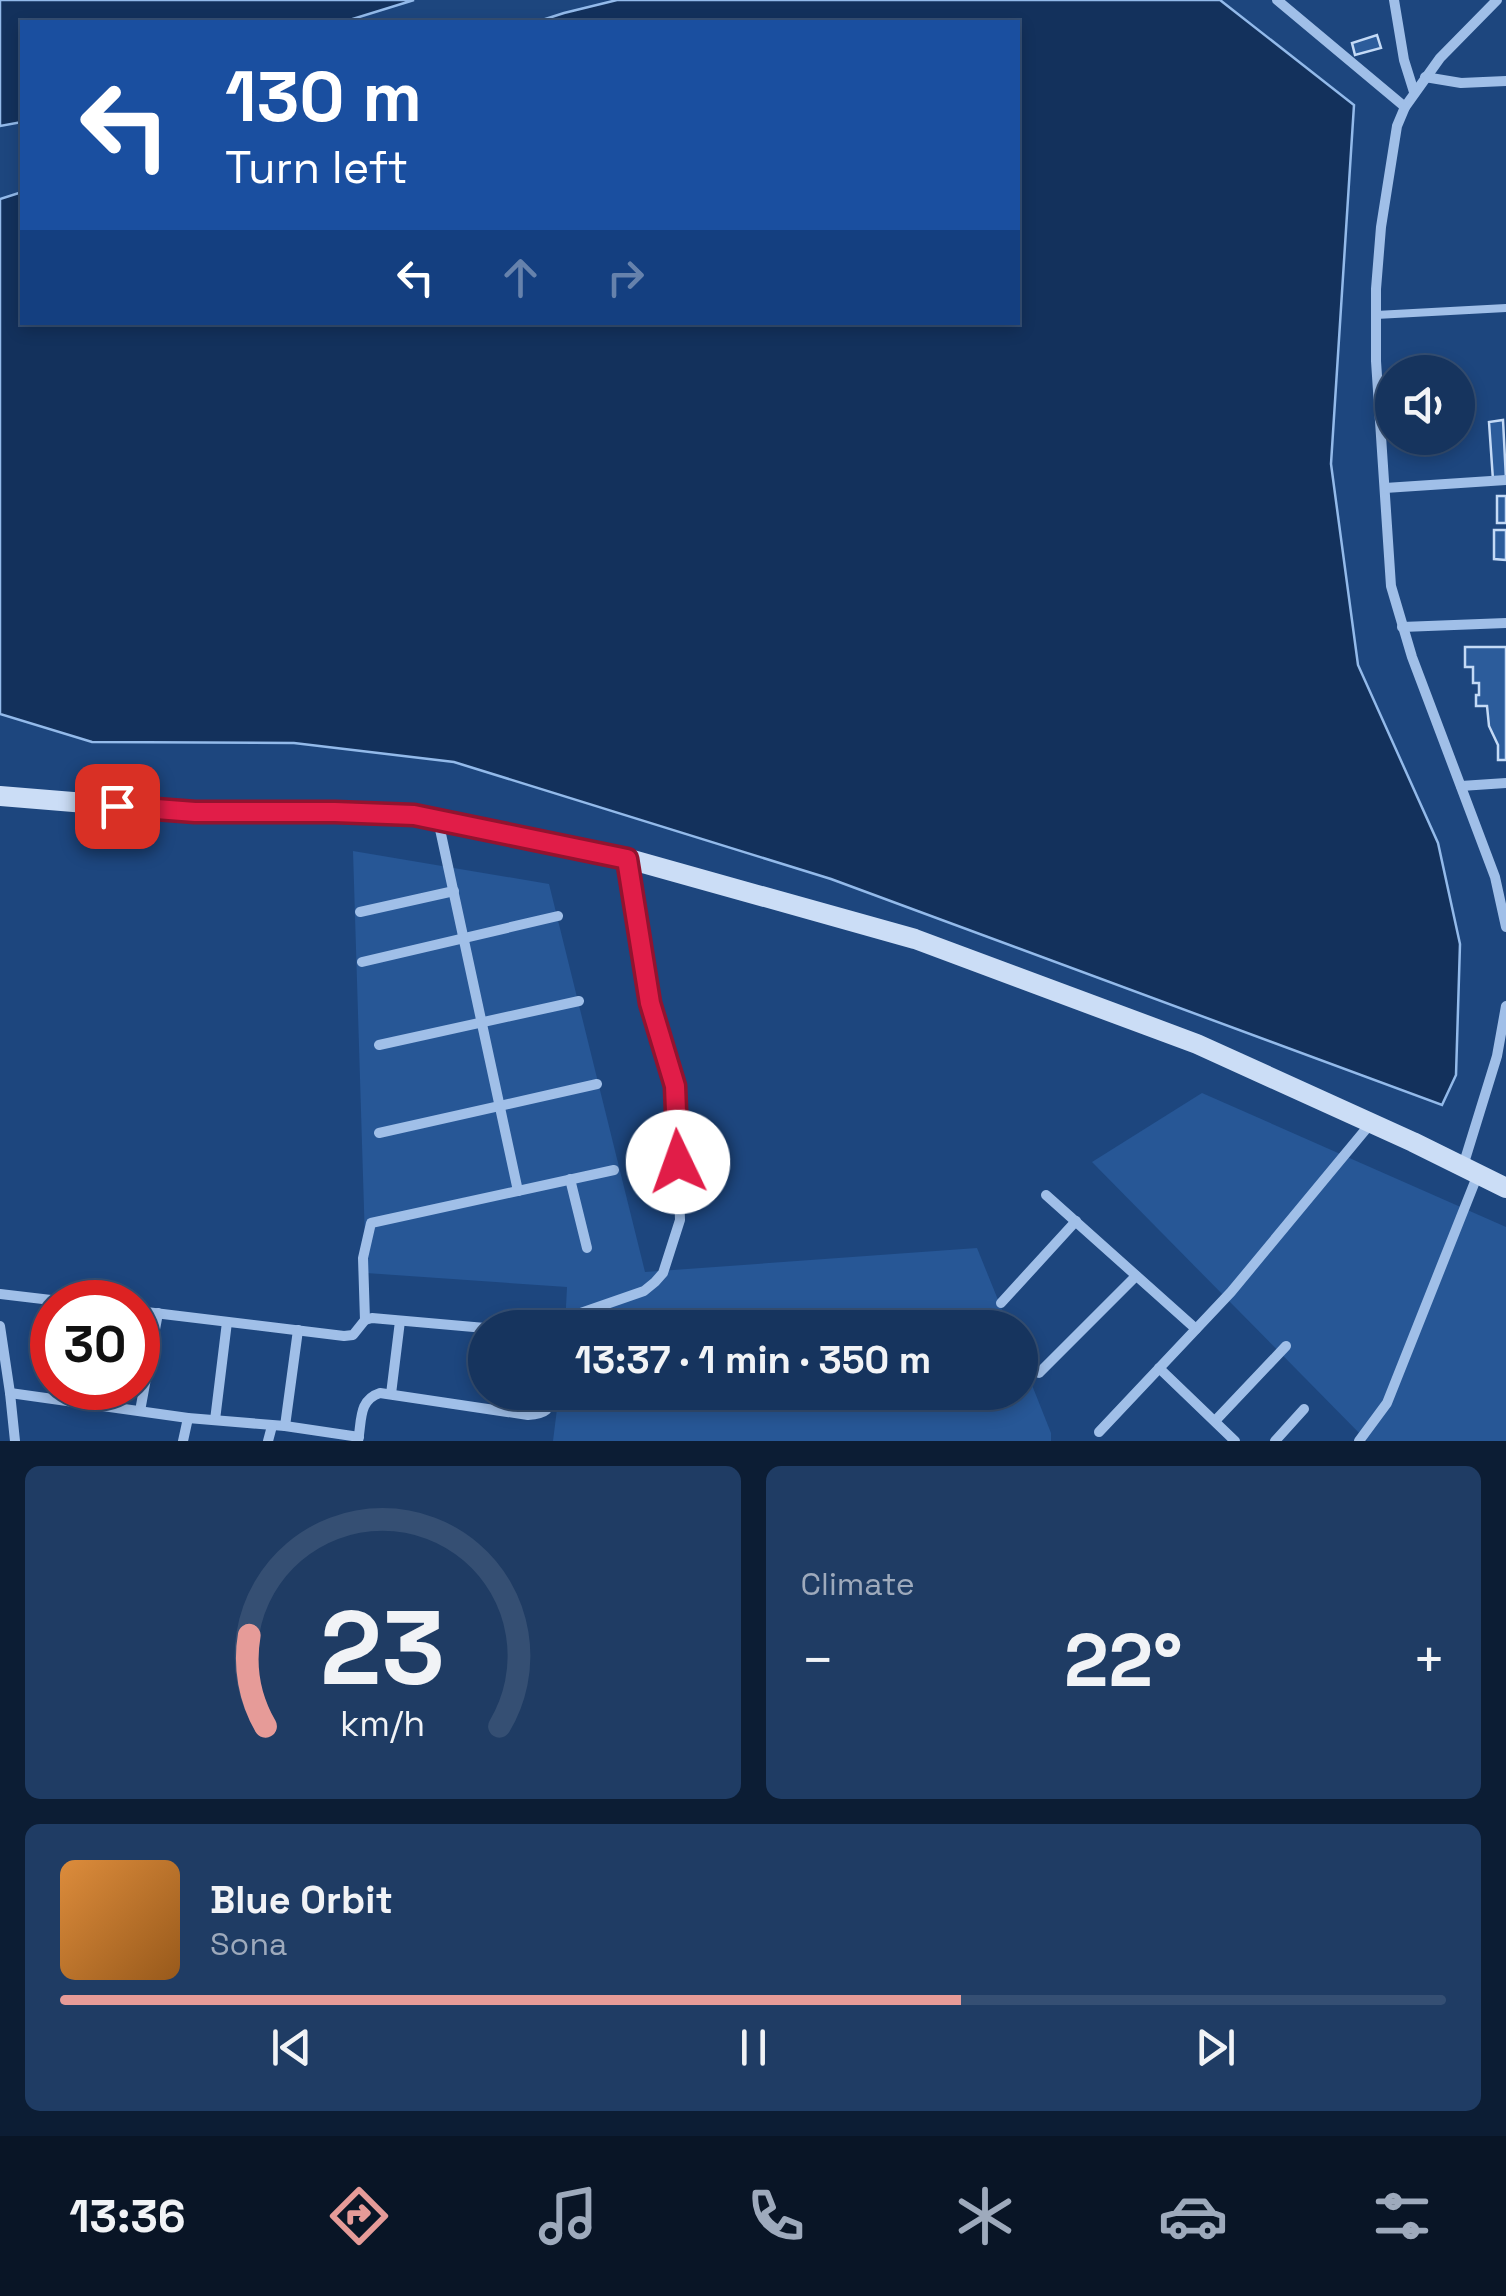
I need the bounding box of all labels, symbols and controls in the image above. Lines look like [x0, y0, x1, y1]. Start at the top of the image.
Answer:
text: 130 m [225, 52, 422, 141]
icon: left [60, 60, 190, 190]
text: Turn left [225, 139, 408, 196]
icon: left [388, 250, 443, 305]
icon: ahead [493, 250, 548, 305]
icon: right [598, 250, 653, 305]
map controls [1375, 355, 1475, 455]
button: sound [1375, 355, 1475, 455]
pin [75, 764, 160, 849]
icon: arrive [90, 779, 145, 834]
position arrow [626, 1110, 730, 1214]
speed limit sign: 30 [30, 1280, 160, 1410]
text: 13:37 · 1 min · 350 m [575, 1336, 931, 1384]
text: Climate [801, 1564, 915, 1604]
text: 23 [320, 1582, 445, 1714]
text: 22° [1064, 1612, 1183, 1708]
text: − [801, 1625, 835, 1695]
text: + [1412, 1625, 1446, 1695]
text: km/h [340, 1701, 425, 1746]
text: Blue Orbit [210, 1876, 393, 1924]
text: Sona [210, 1924, 287, 1964]
icon: previous [264, 2020, 319, 2075]
icon: pause [726, 2020, 781, 2075]
icon: next [1188, 2020, 1243, 2075]
icon: directions [324, 2181, 394, 2251]
icon: music [533, 2181, 603, 2251]
icon: phone [741, 2181, 811, 2251]
icon: climate [950, 2181, 1020, 2251]
icon: car [1158, 2181, 1228, 2251]
icon: filters [1367, 2181, 1437, 2251]
text: 13:36 [69, 2188, 186, 2245]

